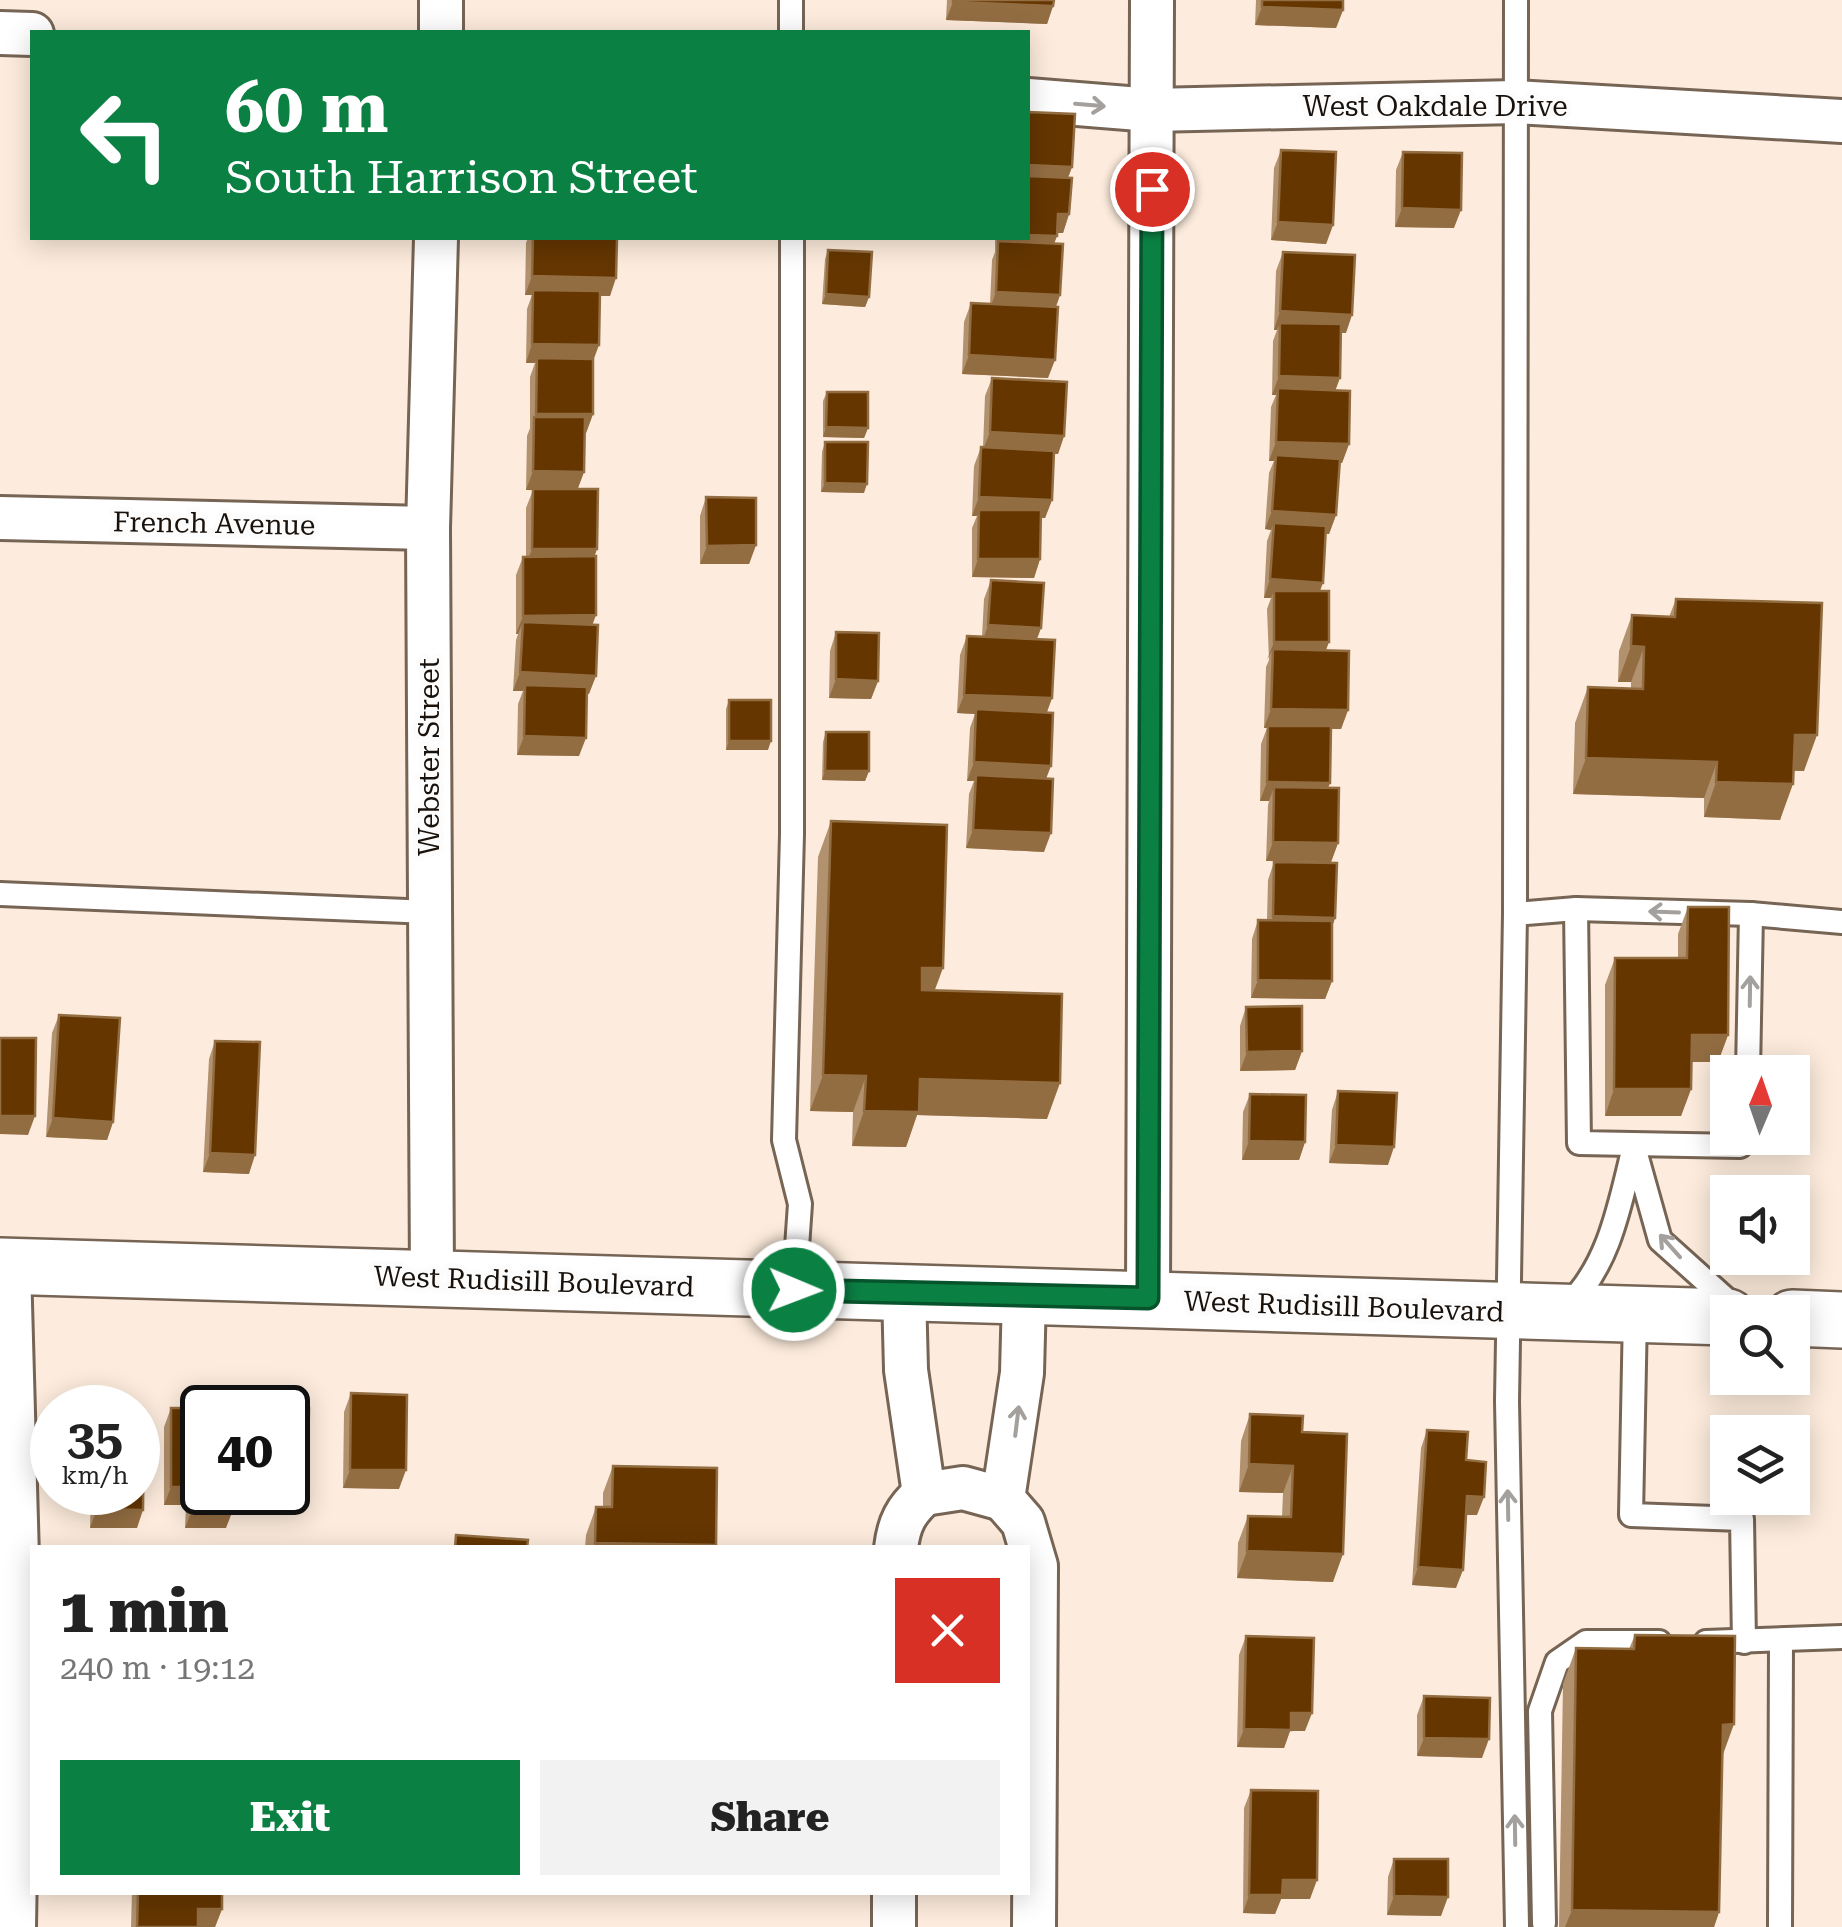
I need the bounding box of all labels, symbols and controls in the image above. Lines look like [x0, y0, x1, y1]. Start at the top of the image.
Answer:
text: 60 m [225, 67, 389, 149]
icon: left [60, 70, 190, 200]
street label: West Oakdale Drive [1302, 90, 1568, 123]
one-way arrow [1073, 96, 1105, 115]
pin [1110, 147, 1195, 232]
text: South Harrison Street [225, 151, 698, 204]
icon: arrive [1125, 162, 1180, 217]
street label: French Avenue [113, 505, 315, 542]
street label: Webster Street [413, 658, 446, 856]
one-way arrow [1648, 902, 1680, 921]
one-way arrow [1741, 975, 1760, 1007]
north arrow [1710, 1055, 1810, 1155]
map controls [1710, 1055, 1810, 1515]
button: sound [1710, 1175, 1810, 1275]
one-way arrow [1658, 1234, 1682, 1260]
position arrow [742, 1238, 846, 1342]
street label: West Rudisill Boulevard [373, 1259, 695, 1304]
street label: West Rudisill Boulevard [1183, 1284, 1505, 1329]
button: search [1710, 1295, 1810, 1395]
speed limit sign: 40 [180, 1385, 310, 1515]
one-way arrow [1008, 1406, 1026, 1438]
text: 35 [67, 1409, 123, 1467]
button: layers [1710, 1415, 1810, 1515]
text: km/h [62, 1461, 128, 1490]
one-way arrow [1498, 1489, 1518, 1522]
text: 1 min [60, 1576, 229, 1647]
button: close [895, 1578, 1000, 1683]
text: 240 m · 19:12 [60, 1649, 255, 1687]
button: Exit [60, 1760, 520, 1875]
button: Share [540, 1760, 1000, 1875]
one-way arrow [1505, 1814, 1524, 1846]

